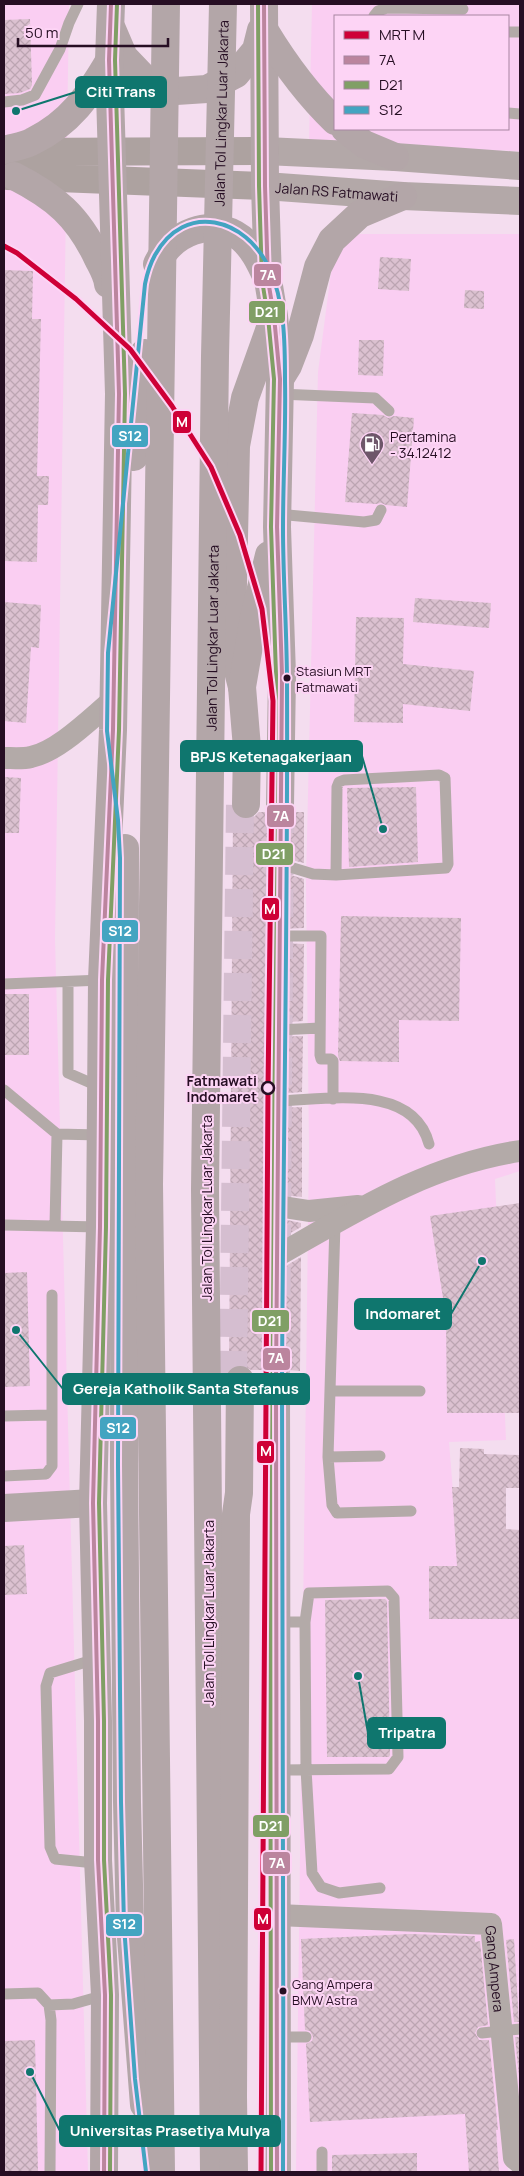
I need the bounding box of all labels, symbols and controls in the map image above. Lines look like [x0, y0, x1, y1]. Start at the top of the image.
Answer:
scale bar [18, 15, 168, 47]
legend [334, 15, 509, 130]
street label: Jalan Tol Lingkar Luar Jakarta [209, 20, 232, 207]
text: 50 m [25, 22, 59, 43]
text: MRT M [379, 24, 425, 45]
text: 7A [379, 49, 396, 70]
text: D21 [379, 74, 403, 95]
callout: Citi Trans [76, 77, 166, 107]
text: Citi Trans [86, 81, 156, 102]
text: S12 [379, 99, 403, 120]
street label: Jalan RS Fatmawati [275, 177, 399, 205]
line badge: 7A [253, 263, 282, 287]
text: 7A [260, 265, 277, 284]
line badge: D21 [248, 300, 286, 324]
text: D21 [255, 302, 279, 321]
line badge: M [172, 410, 192, 434]
text: M [176, 412, 188, 431]
line badge: S12 [111, 424, 149, 448]
text: S12 [118, 426, 142, 445]
place label: Pertamina - 34.12412 [390, 427, 456, 462]
fuel station icon: Pertamina - 34.12412 [359, 431, 385, 465]
street label: Jalan Tol Lingkar Luar Jakarta [201, 545, 222, 731]
place label: Stasiun MRT Fatmawati [296, 662, 371, 696]
marker: Stasiun MRT Fatmawati [282, 673, 292, 683]
callout: BPJS Ketenagakerjaan [181, 741, 362, 771]
text: BPJS Ketenagakerjaan [190, 746, 352, 767]
line badge: 7A [266, 804, 295, 828]
text: 7A [273, 806, 290, 825]
line badge: D21 [255, 842, 294, 866]
text: D21 [262, 844, 286, 863]
line badge: M [261, 897, 280, 921]
text: M [264, 899, 276, 918]
line badge: S12 [101, 919, 139, 943]
text: S12 [108, 921, 132, 940]
place label: Fatmawati Indomaret [187, 1071, 257, 1106]
marker: Fatmawati Indomaret [261, 1081, 275, 1095]
street label: Jalan Tol Lingkar Luar Jakarta [197, 1115, 216, 1301]
callout: Indomaret [355, 1299, 451, 1329]
text: Indomaret [365, 1303, 441, 1324]
line badge: D21 [251, 1309, 290, 1333]
text: D21 [258, 1311, 282, 1330]
line badge: 7A [262, 1347, 291, 1371]
text: 7A [268, 1348, 285, 1367]
callout: Gereja Katholik Santa Stefanus [63, 1374, 309, 1404]
text: Gereja Katholik Santa Stefanus [73, 1378, 299, 1399]
line badge: S12 [99, 1416, 137, 1440]
text: S12 [106, 1418, 130, 1437]
line badge: M [256, 1440, 275, 1464]
text: M [260, 1441, 272, 1460]
street label: Jalan Tol Lingkar Luar Jakarta [199, 1520, 218, 1706]
callout: Tripatra [368, 1718, 445, 1748]
text: Tripatra [378, 1722, 436, 1743]
line badge: D21 [252, 1814, 290, 1838]
text: D21 [259, 1816, 283, 1835]
line badge: 7A [262, 1851, 291, 1875]
text: 7A [269, 1853, 286, 1872]
line badge: M [253, 1907, 272, 1931]
text: M [257, 1909, 269, 1928]
line badge: S12 [105, 1913, 143, 1937]
text: S12 [112, 1914, 136, 1933]
street label: Gang Ampera [482, 1924, 509, 2013]
place label: Gang Ampera BMW Astra [292, 1975, 373, 2009]
marker: Gang Ampera BMW Astra [278, 1986, 288, 1996]
callout: Universitas Prasetiya Mulya [60, 2116, 280, 2146]
text: Universitas Prasetiya Mulya [70, 2120, 270, 2141]

